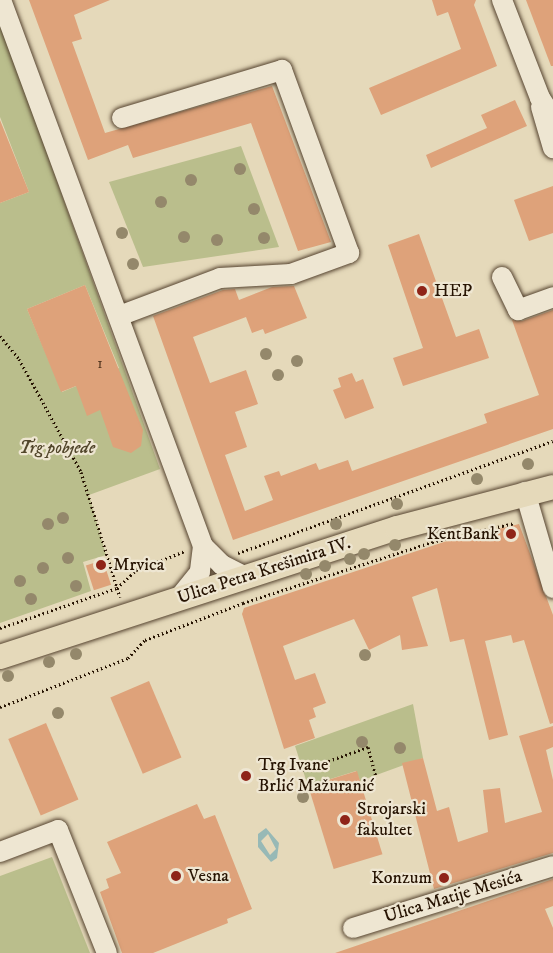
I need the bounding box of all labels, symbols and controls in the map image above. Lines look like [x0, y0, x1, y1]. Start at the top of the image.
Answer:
place label: HEP [434, 280, 472, 302]
marker: HEP [415, 284, 429, 298]
house number: 1 [97, 355, 103, 373]
park label: Trg pobjede [19, 437, 95, 459]
place label: KentBank [427, 523, 499, 545]
marker: KentBank [504, 527, 518, 541]
street label: Ulica Petra Krešimira IV. [175, 533, 353, 609]
place label: Mrvica [113, 554, 164, 576]
marker: Mrvica [94, 558, 108, 572]
place label: Trg Ivane Brlić Mažuranić [258, 755, 374, 798]
marker: Trg Ivane Brlić Mažuranić [239, 769, 253, 783]
place label: Strojarski fakultet [357, 799, 426, 842]
marker: Strojarski fakultet [338, 813, 352, 827]
place label: Vesna [188, 865, 229, 887]
street label: Ulica Matije Mesića [381, 866, 525, 928]
place label: Konzum [371, 867, 432, 889]
marker: Vesna [169, 869, 183, 883]
marker: Konzum [437, 871, 451, 885]

